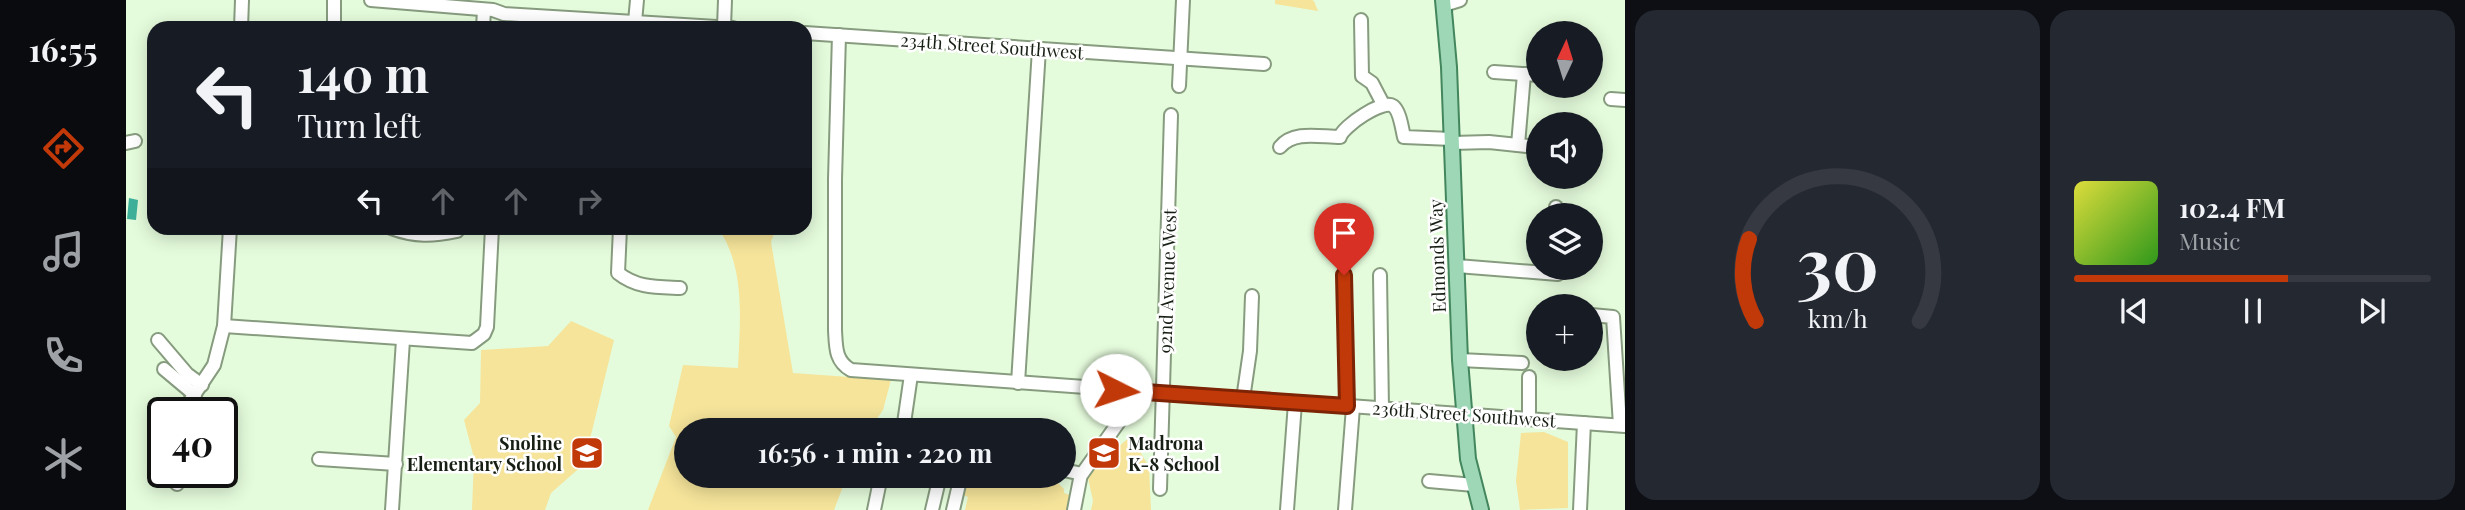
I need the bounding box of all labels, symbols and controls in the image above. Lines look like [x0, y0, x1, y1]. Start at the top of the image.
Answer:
north arrow [1526, 21, 1603, 98]
map controls [1526, 21, 1603, 371]
text: 16:55 [29, 27, 97, 70]
street label: 234th Street Southwest [900, 28, 1085, 64]
text: 140 m [297, 40, 429, 105]
icon: left [182, 49, 273, 140]
text: Turn left [297, 103, 421, 146]
button: sound [1526, 112, 1603, 189]
icon: directions [39, 124, 88, 173]
icon: left [351, 182, 389, 220]
icon: ahead [424, 182, 462, 220]
icon: ahead [497, 182, 535, 220]
icon: right [570, 182, 608, 220]
text: 102.4 FM [2179, 190, 2285, 225]
street label: Edmonds Way [1423, 199, 1451, 313]
pin [1314, 203, 1374, 275]
button: layers [1526, 203, 1603, 280]
street label: 92nd Avenue West [1152, 208, 1182, 354]
text: 30 [1796, 212, 1879, 309]
icon: arrive [1325, 214, 1363, 252]
text: Music [2179, 225, 2240, 256]
icon: music [39, 227, 88, 276]
icon: previous [2115, 292, 2153, 330]
icon: pause [2234, 292, 2272, 330]
icon: next [2353, 292, 2391, 330]
button: + [1526, 294, 1603, 371]
text: km/h [1808, 301, 1868, 334]
icon: phone [39, 331, 88, 380]
position arrow [1079, 353, 1153, 427]
street label: 236th Street Southwest [1371, 396, 1557, 432]
speed limit sign: 40 [147, 397, 238, 488]
place label: Snoline Elementary School [407, 431, 562, 476]
place label: Madrona K-8 School [1128, 431, 1220, 476]
icon: climate [39, 434, 88, 483]
school or university icon: Snoline Elementary School [568, 434, 606, 472]
school or university icon: Madrona K-8 School [1085, 434, 1123, 472]
text: 16:56 · 1 min · 220 m [758, 435, 992, 470]

